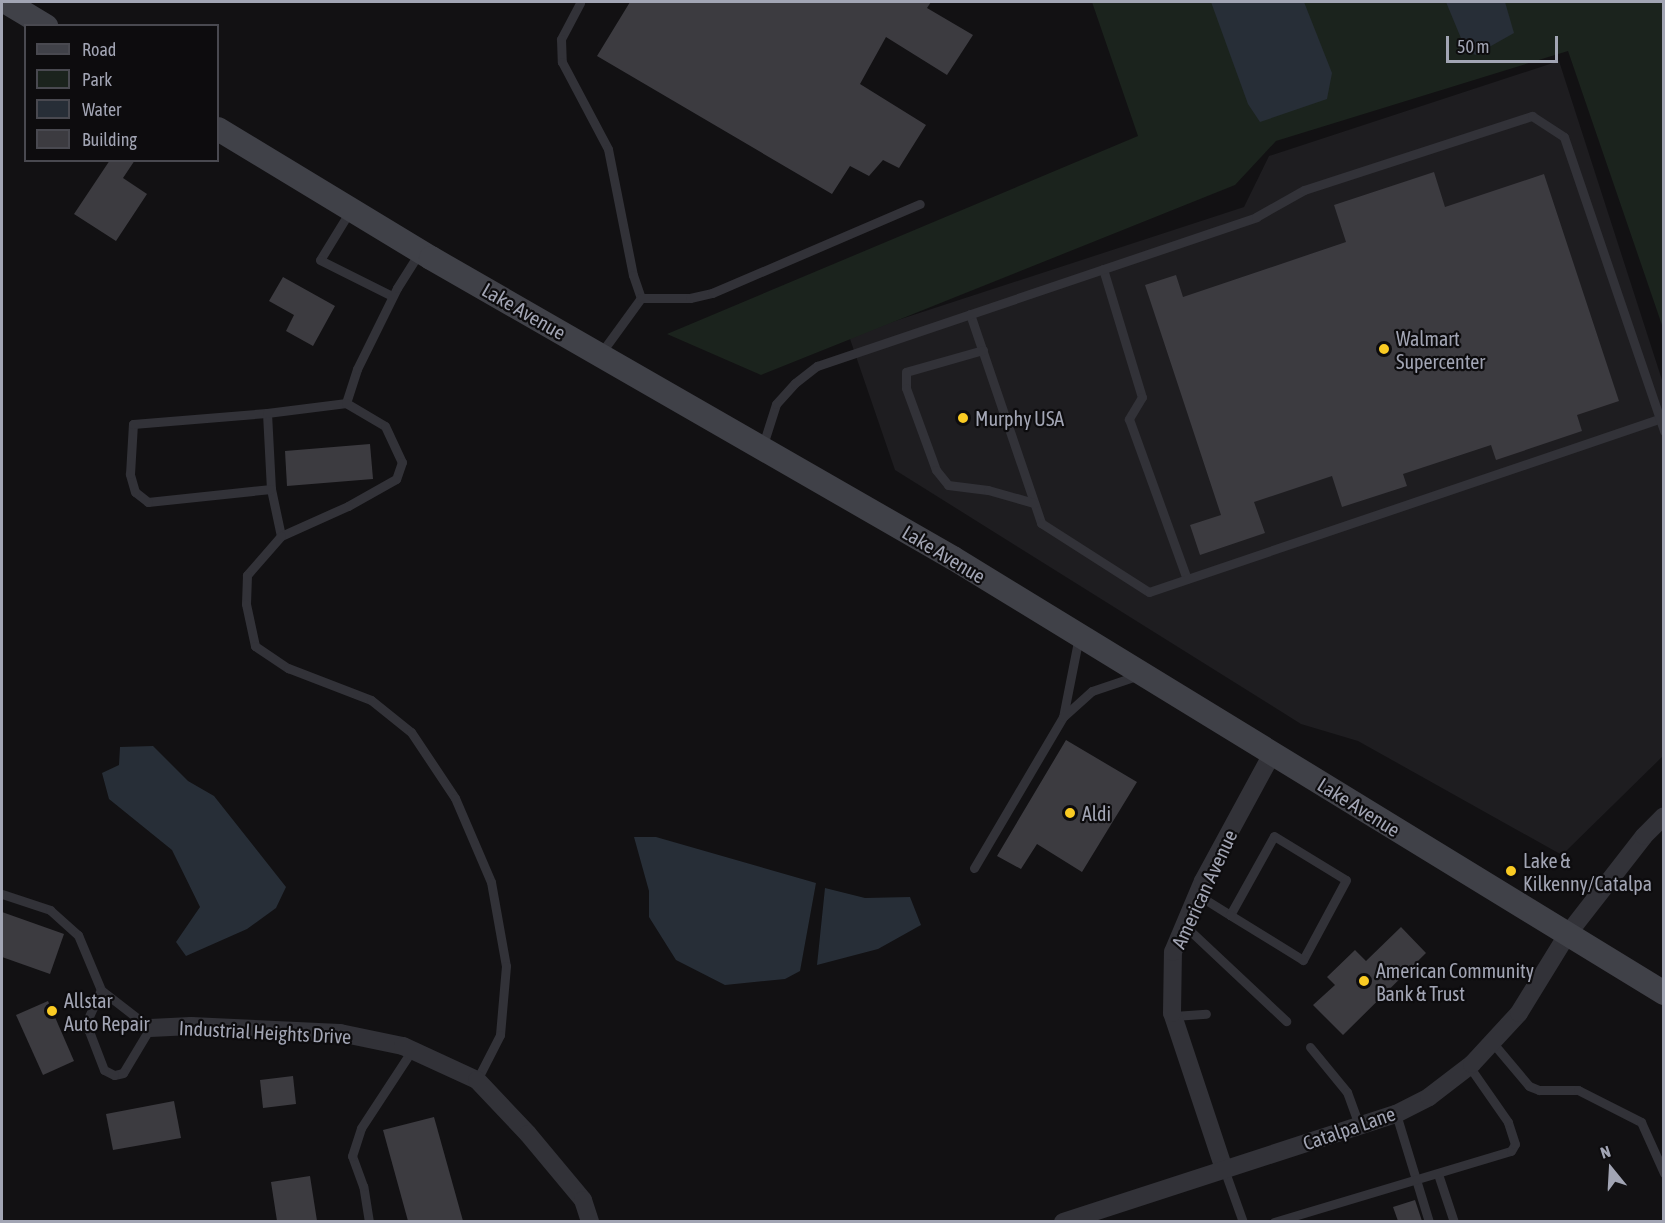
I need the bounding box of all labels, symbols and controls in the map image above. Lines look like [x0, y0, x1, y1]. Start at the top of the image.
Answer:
legend [24, 24, 219, 162]
scale bar [1449, 24, 1562, 62]
text: 50 m [1457, 36, 1489, 57]
text: Road [82, 39, 116, 60]
text: Park [82, 69, 112, 90]
text: Water [82, 99, 121, 120]
text: Building [82, 129, 137, 150]
street label: Lake Avenue [478, 277, 570, 345]
place label: Walmart Supercenter [1396, 326, 1485, 373]
marker: Walmart Supercenter [1377, 342, 1391, 356]
place label: Murphy USA [975, 406, 1064, 430]
marker: Murphy USA [956, 411, 970, 425]
street label: Lake Avenue [898, 520, 990, 588]
street label: Lake Avenue [1313, 772, 1405, 842]
place label: Aldi [1082, 801, 1111, 825]
marker: Aldi [1063, 806, 1077, 820]
street label: American Avenue [1166, 826, 1242, 952]
place label: Lake & Kilkenny/Catalpa [1523, 848, 1652, 895]
marker: Lake & Kilkenny/Catalpa [1504, 864, 1518, 878]
place label: American Community Bank & Trust [1376, 958, 1534, 1005]
marker: American Community Bank & Trust [1357, 974, 1371, 988]
place label: Allstar Auto Repair [64, 988, 150, 1035]
marker: Allstar Auto Repair [45, 1004, 59, 1018]
street label: Industrial Heights Drive [178, 1016, 352, 1048]
street label: Catalpa Lane [1300, 1101, 1398, 1155]
north arrow [1581, 1139, 1641, 1199]
text: N [1598, 1142, 1613, 1162]

